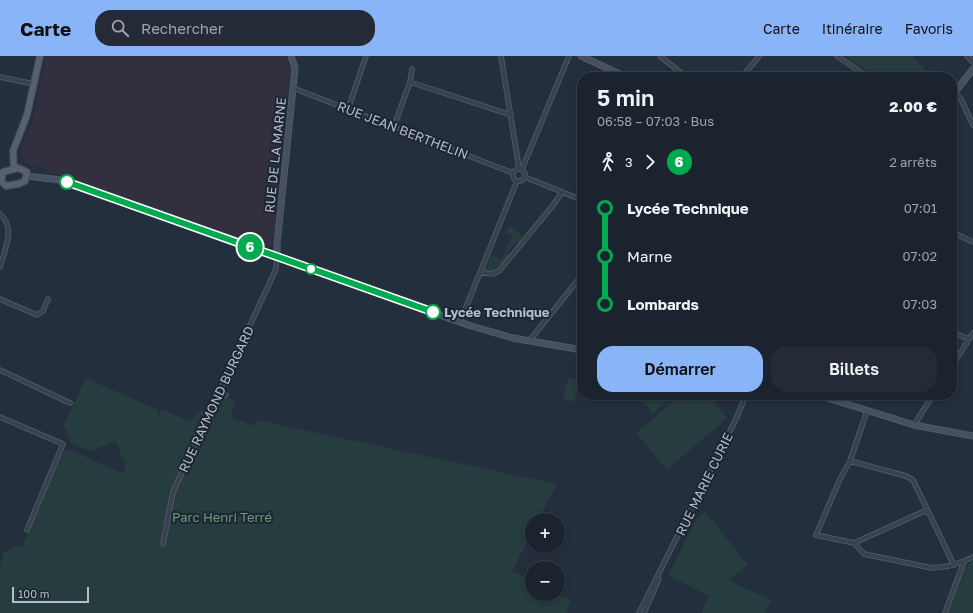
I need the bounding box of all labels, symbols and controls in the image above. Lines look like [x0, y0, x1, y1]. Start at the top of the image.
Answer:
search box [95, 10, 375, 46]
text: Carte [20, 17, 71, 40]
icon: search [109, 17, 131, 39]
text: Rechercher [141, 19, 224, 37]
text: Carte [763, 20, 800, 37]
text: Itinéraire [822, 20, 883, 37]
text: Favoris [905, 20, 953, 37]
text: 5 min [597, 84, 654, 111]
street label: RUE DE LA MARNE [261, 96, 289, 214]
text: 2.00 € [889, 97, 937, 115]
street label: RUE JEAN BERTHELIN [335, 98, 471, 162]
text: 06:58 – 07:03 · Bus [597, 113, 714, 129]
icon: walk [597, 151, 619, 173]
icon: forward [639, 151, 661, 173]
text: 6 [675, 153, 684, 170]
text: 3 [625, 154, 633, 170]
text: 2 arrêts [889, 154, 937, 170]
unlabelled marker [59, 174, 75, 190]
text: Lycée Technique [627, 199, 749, 217]
text: 07:01 [904, 200, 937, 216]
line badge: 6 [237, 234, 263, 260]
text: 6 [246, 238, 254, 255]
text: Marne [627, 247, 672, 265]
text: 07:02 [903, 248, 937, 264]
unlabelled marker [305, 263, 317, 275]
text: Lombards [627, 295, 699, 313]
text: 07:03 [902, 296, 937, 312]
marker: Lycée Technique [425, 304, 441, 320]
place label: Lycée Technique [444, 304, 550, 320]
street label: RUE RAYMOND BURGARD [175, 323, 257, 475]
button: Démarrer [597, 346, 763, 392]
button: Billets [771, 346, 937, 392]
street label: RUE MARIE CURIE [672, 430, 736, 538]
park label: Parc Henri Terré [172, 509, 272, 525]
map controls [525, 513, 565, 601]
button: + [525, 513, 565, 553]
button: − [525, 561, 565, 601]
scale bar [12, 585, 89, 604]
text: 100 m [18, 587, 49, 600]

